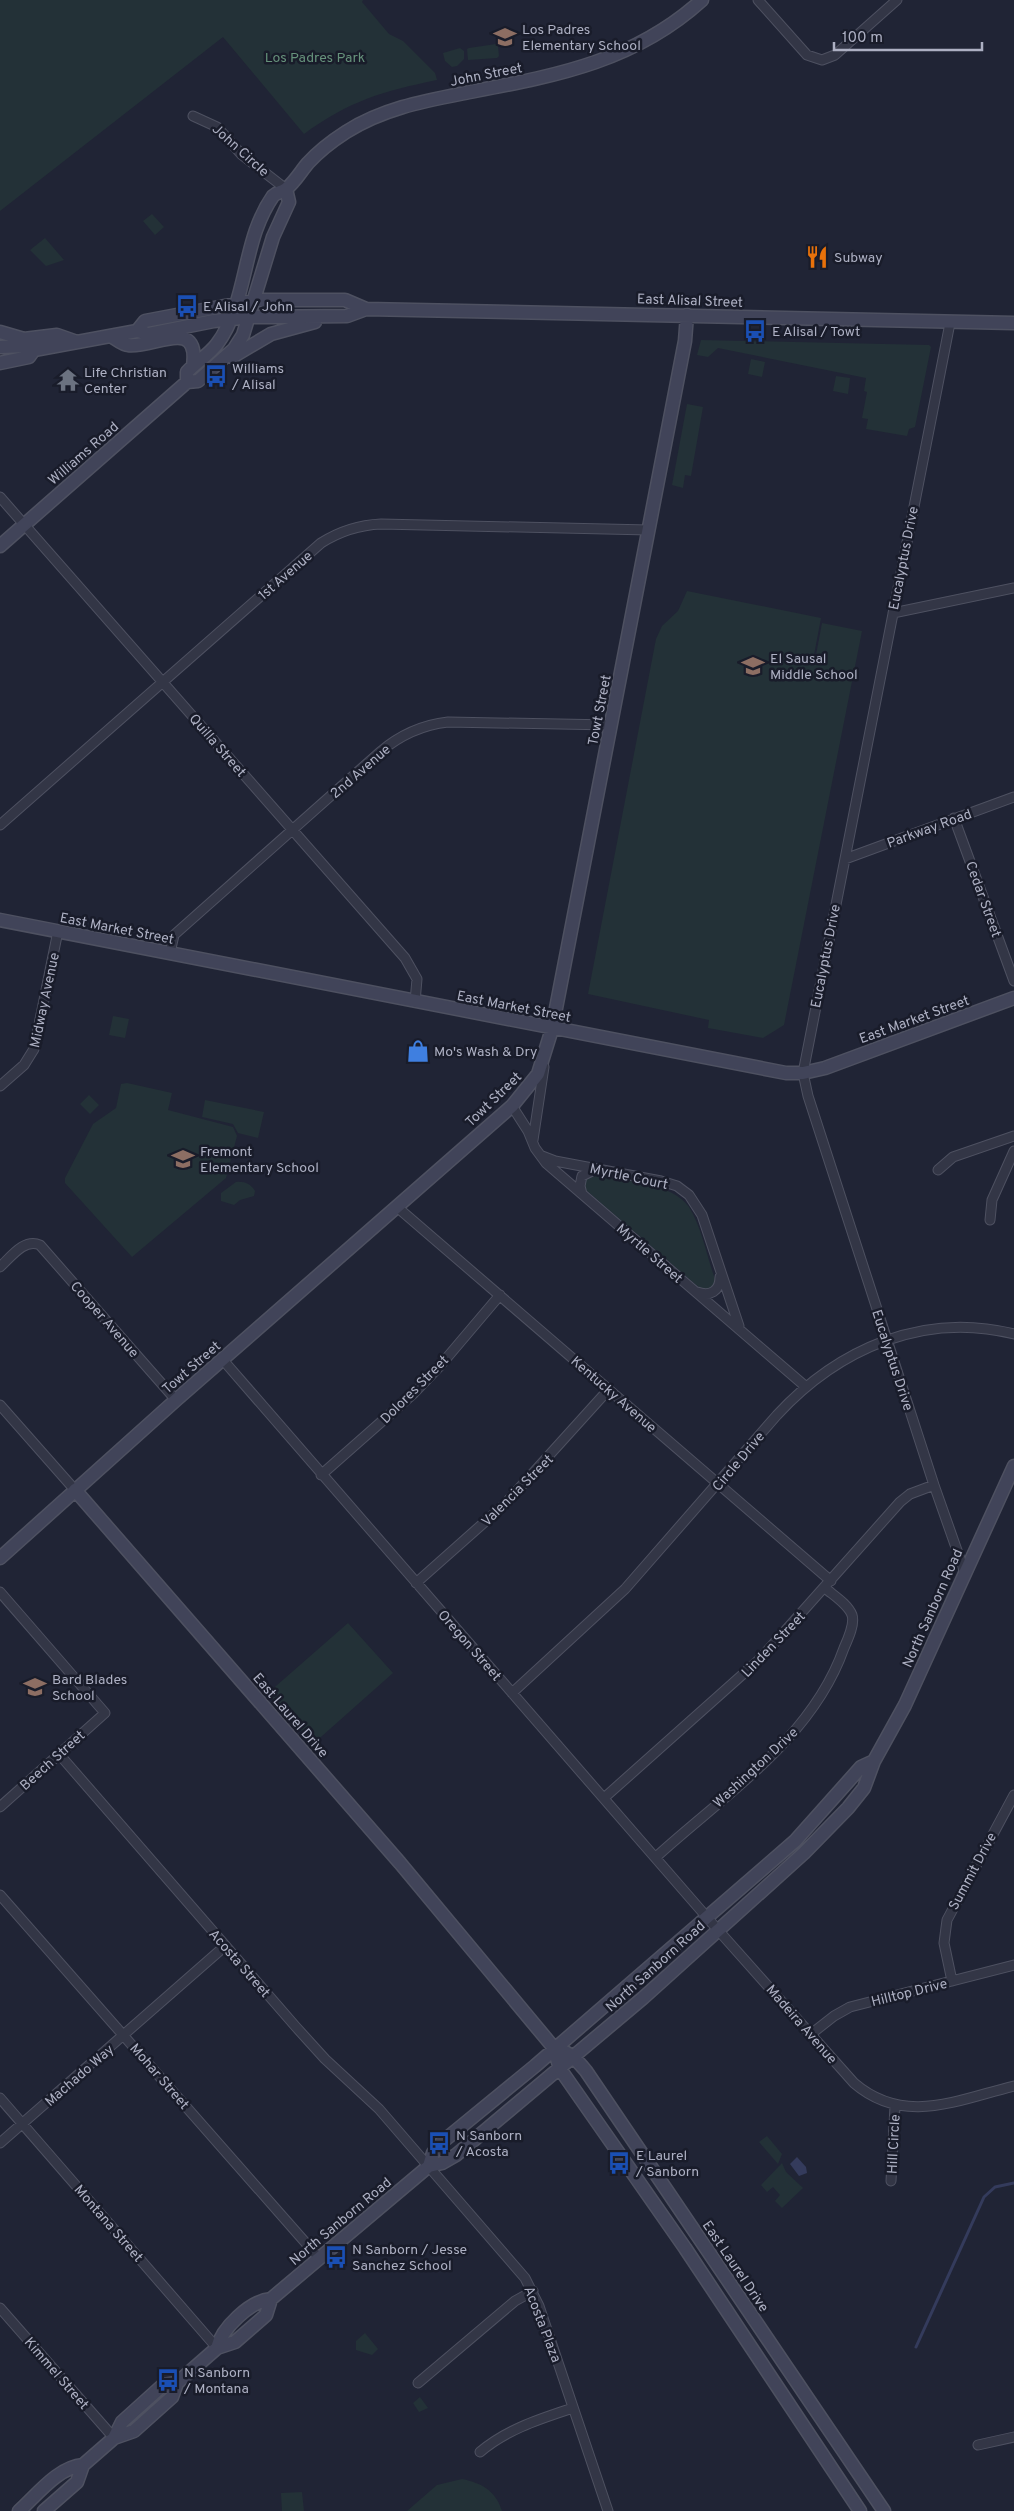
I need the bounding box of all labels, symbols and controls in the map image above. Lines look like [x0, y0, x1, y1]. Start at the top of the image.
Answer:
scale bar [834, 20, 982, 52]
place label: Los Padres Elementary School [522, 22, 641, 55]
school or university icon: Los Padres Elementary School [492, 24, 518, 50]
text: 100 m [842, 29, 883, 48]
park label: Los Padres Park [265, 50, 365, 67]
street label: John Street [449, 60, 524, 91]
street label: John Circle [208, 121, 272, 181]
restaurant icon: Subway [804, 244, 830, 270]
place label: Subway [834, 250, 883, 267]
street label: East Alisal Street [637, 291, 743, 312]
bus stop icon: E Alisal / John [174, 293, 200, 319]
place label: E Alisal / John [203, 299, 293, 316]
bus stop icon: E Alisal / Towt [742, 318, 768, 344]
place label: E Alisal / Towt [772, 324, 860, 341]
place label: Williams / Alisal [231, 361, 284, 394]
bus stop icon: Williams / Alisal [203, 363, 229, 389]
place label: Life Christian Center [84, 365, 167, 398]
temple icon: Life Christian Center [55, 367, 81, 393]
street label: Williams Road [45, 419, 123, 489]
street label: Eucalyptus Drive [886, 505, 923, 612]
street label: 1st Avenue [255, 548, 317, 604]
place label: El Sausal Middle School [770, 651, 858, 684]
school or university icon: El Sausal Middle School [740, 653, 766, 679]
street label: Towt Street [585, 673, 616, 747]
street label: Quilla Street [185, 711, 249, 781]
street label: 2nd Avenue [327, 741, 395, 803]
street label: Parkway Road [885, 806, 974, 853]
street label: Cedar Street [961, 859, 1004, 940]
street label: Eucalyptus Drive [808, 903, 845, 1010]
street label: East Market Street [58, 910, 175, 949]
street label: Midway Avenue [27, 951, 64, 1049]
street label: East Market Street [455, 988, 572, 1027]
street label: East Market Street [857, 993, 972, 1048]
shop icon: Mo's Wash & Dry [405, 1038, 431, 1064]
place label: Mo's Wash & Dry [434, 1044, 538, 1061]
street label: Towt Street [462, 1069, 526, 1131]
place label: Fremont Elementary School [200, 1144, 319, 1177]
school or university icon: Fremont Elementary School [170, 1146, 196, 1172]
street label: Myrtle Court [588, 1161, 669, 1194]
street label: Myrtle Street [612, 1221, 686, 1288]
street label: Cooper Avenue [66, 1278, 142, 1362]
street label: Eucalyptus Drive [867, 1308, 916, 1413]
street label: Towt Street [159, 1338, 225, 1398]
street label: Dolores Street [377, 1352, 453, 1428]
street label: Kentucky Avenue [567, 1353, 659, 1437]
street label: Circle Drive [709, 1429, 769, 1495]
street label: Valencia Street [479, 1452, 558, 1531]
street label: North Sanborn Road [900, 1547, 967, 1671]
street label: Oregon Street [433, 1607, 504, 1685]
street label: Linden Street [739, 1609, 810, 1681]
street label: East Laurel Drive [248, 1670, 331, 1762]
place label: Bard Blades School [52, 1672, 127, 1705]
school or university icon: Bard Blades School [22, 1674, 48, 1700]
street label: Washington Drive [710, 1724, 802, 1812]
street label: Beech Street [17, 1727, 89, 1795]
street label: Summit Drive [946, 1830, 1001, 1913]
street label: North Sanborn Road [603, 1918, 709, 2016]
street label: Acosta Street [205, 1926, 273, 2002]
street label: Hilltop Drive [869, 1976, 949, 2011]
street label: Madeira Avenue [762, 1982, 840, 2068]
street label: Mohar Street [126, 2041, 192, 2113]
street label: Machado Way [42, 2042, 118, 2111]
street label: Hill Circle [884, 2114, 905, 2174]
place label: N Sanborn / Acosta [455, 2128, 522, 2161]
bus stop icon: N Sanborn / Acosta [426, 2130, 452, 2156]
place label: E Laurel / Sanborn [635, 2148, 699, 2181]
bus stop icon: E Laurel / Sanborn [606, 2150, 632, 2176]
street label: North Sanborn Road [286, 2174, 396, 2270]
street label: Montana Street [70, 2182, 146, 2266]
street label: East Laurel Drive [698, 2218, 772, 2316]
place label: N Sanborn / Jesse Sanchez School [352, 2242, 467, 2275]
bus stop icon: N Sanborn / Jesse Sanchez School [323, 2244, 349, 2270]
street label: Acosta Plaza [519, 2284, 564, 2365]
street label: Kimmel Street [20, 2334, 92, 2413]
place label: N Sanborn / Montana [183, 2365, 250, 2398]
bus stop icon: N Sanborn / Montana [155, 2367, 181, 2393]

